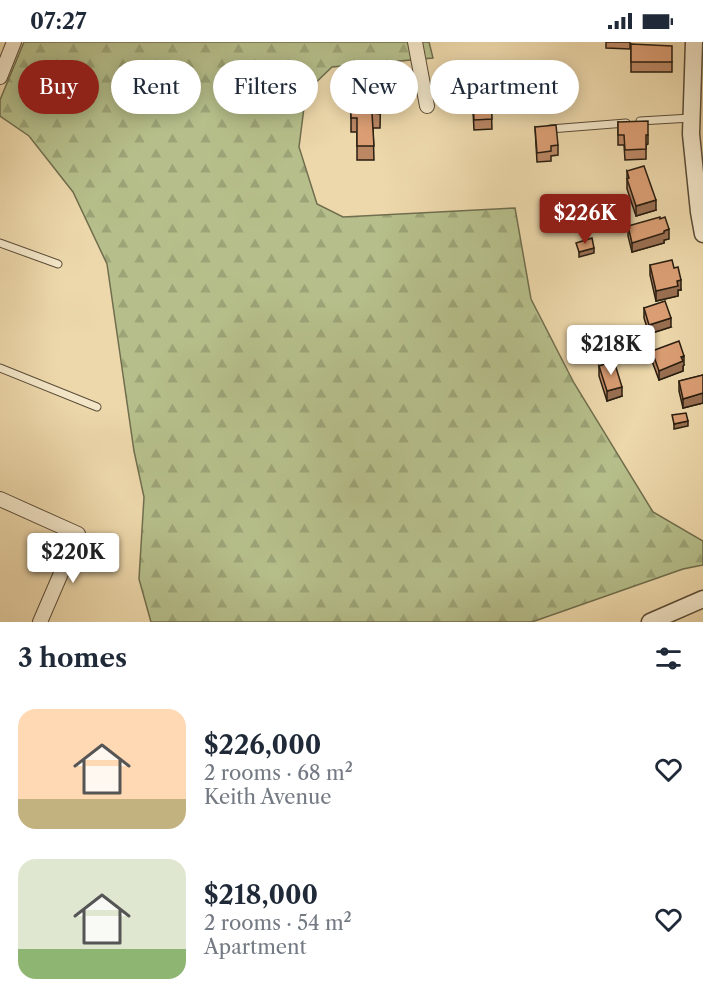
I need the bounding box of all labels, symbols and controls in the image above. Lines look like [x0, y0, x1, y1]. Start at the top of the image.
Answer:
text: 07:27 [30, 8, 87, 35]
chip: Buy [18, 60, 99, 114]
chip: Rent [111, 60, 201, 114]
chip: Filters [213, 60, 318, 114]
chip: New [330, 60, 418, 114]
chip: Apartment [430, 60, 579, 114]
pin: $226K [543, 194, 627, 245]
text: $226K [554, 201, 616, 225]
pin: $218K [569, 325, 653, 376]
text: $218K [581, 332, 641, 356]
pin: $220K [31, 533, 115, 584]
text: $220K [41, 540, 105, 564]
text: 3 homes [18, 642, 127, 674]
icon: filters [652, 642, 685, 675]
text: $226,000 [204, 729, 321, 761]
icon: home [66, 733, 138, 805]
icon: heart [652, 753, 685, 786]
text: 2 rooms · 68 m² [204, 761, 353, 785]
text: Keith Avenue [204, 785, 332, 809]
text: $218,000 [204, 879, 318, 911]
icon: home [66, 883, 138, 955]
icon: heart [652, 903, 685, 936]
text: 2 rooms · 54 m² [204, 911, 352, 935]
text: Apartment [204, 935, 307, 959]

